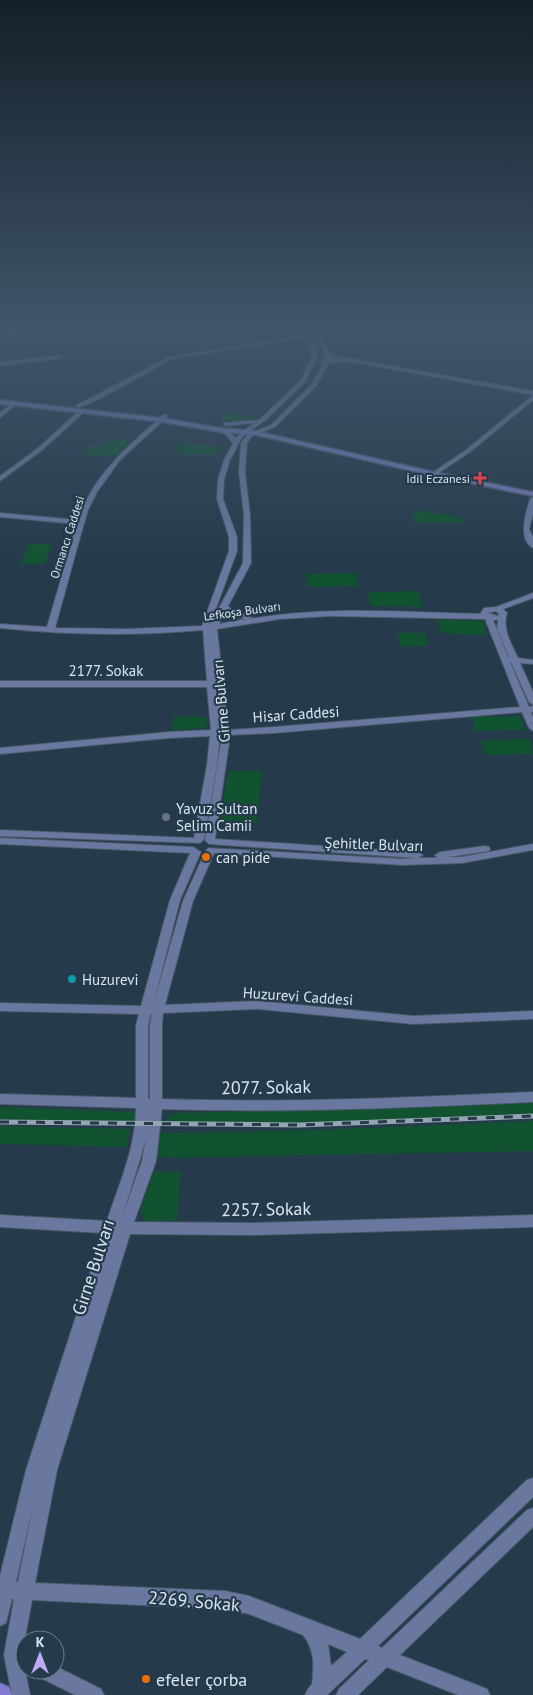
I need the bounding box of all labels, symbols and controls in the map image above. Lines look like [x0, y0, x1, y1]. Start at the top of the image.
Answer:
place label: İdil Eczanesi [406, 471, 470, 486]
marker: İdil Eczanesi [474, 472, 486, 484]
street label: Ormancı Caddesi [47, 494, 87, 580]
street label: Lefkoşa Bulvarı [202, 598, 282, 624]
street label: Girne Bulvarı [208, 659, 234, 743]
street label: 2177. Sokak [69, 661, 144, 680]
street label: Hisar Caddesi [252, 701, 340, 727]
place label: Yavuz Sultan Selim Camii [176, 799, 257, 835]
marker: Yavuz Sultan Selim Camii [160, 811, 172, 823]
street label: Şehitler Bulvarı [324, 833, 424, 855]
place label: can pide [216, 848, 270, 867]
marker: can pide [200, 851, 212, 863]
place label: Huzurevi [82, 970, 139, 989]
marker: Huzurevi [66, 973, 78, 985]
street label: Huzurevi Caddesi [242, 983, 354, 1009]
street label: 2077. Sokak [221, 1075, 312, 1099]
street label: 2257. Sokak [221, 1197, 312, 1221]
street label: Girne Bulvarı [67, 1216, 119, 1318]
street label: 2269. Sokak [147, 1586, 241, 1616]
north arrow [15, 1630, 65, 1680]
text: K [36, 1633, 45, 1651]
place label: efeler çorba [156, 1668, 247, 1691]
marker: efeler çorba [140, 1673, 152, 1685]

